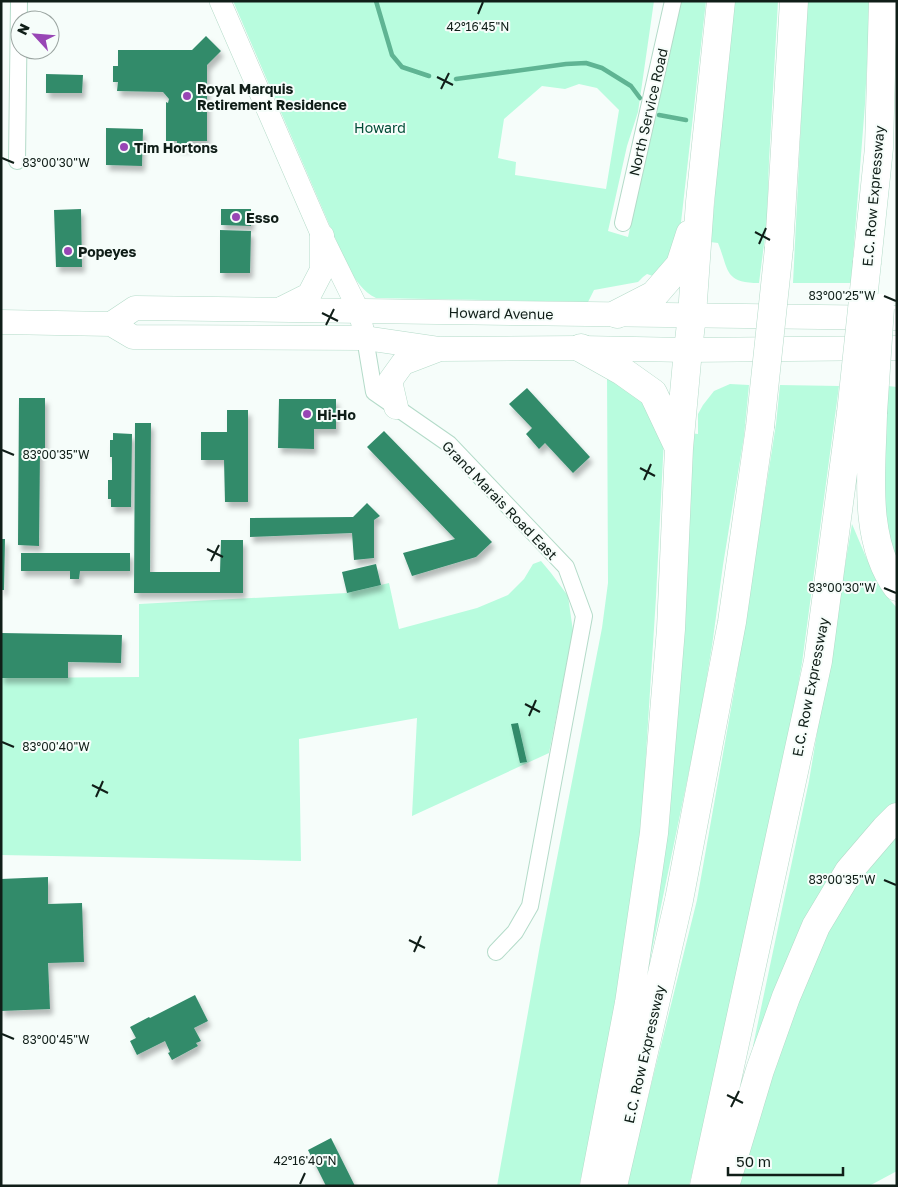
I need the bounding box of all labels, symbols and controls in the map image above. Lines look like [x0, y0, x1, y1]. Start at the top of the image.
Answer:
north arrow [10, 10, 60, 60]
text: 42°16'45"N [447, 19, 509, 34]
text: N [13, 21, 33, 38]
street label: North Service Road [625, 46, 671, 178]
place label: Royal Marquis Retirement Residence [197, 80, 347, 113]
marker: Royal Marquis Retirement Residence [181, 90, 193, 102]
park label: Howard [354, 119, 406, 136]
street label: E.C. Row Expressway [858, 125, 888, 267]
place label: Tim Hortons [134, 139, 218, 156]
marker: Tim Hortons [118, 141, 130, 153]
text: 83°00'30"W [22, 155, 90, 170]
place label: Esso [246, 209, 279, 226]
marker: Esso [230, 211, 242, 223]
place label: Popeyes [78, 243, 137, 260]
marker: Popeyes [62, 245, 74, 257]
text: 83°00'25"W [809, 288, 876, 303]
street label: Howard Avenue [448, 304, 554, 322]
place label: Hi-Ho [317, 406, 356, 423]
marker: Hi-Ho [301, 408, 313, 420]
street label: Grand Marais Road East [439, 437, 561, 563]
text: 83°00'35"W [23, 447, 90, 462]
text: 83°00'30"W [808, 580, 876, 595]
street label: E.C. Row Expressway [788, 616, 832, 758]
text: 83°00'40"W [22, 739, 90, 754]
text: 83°00'35"W [809, 872, 876, 887]
street label: E.C. Row Expressway [620, 983, 668, 1125]
text: 83°00'45"W [22, 1032, 90, 1047]
scale bar [728, 1144, 843, 1176]
text: 50 m [736, 1152, 771, 1170]
text: 42°16'40"N [273, 1153, 337, 1168]

